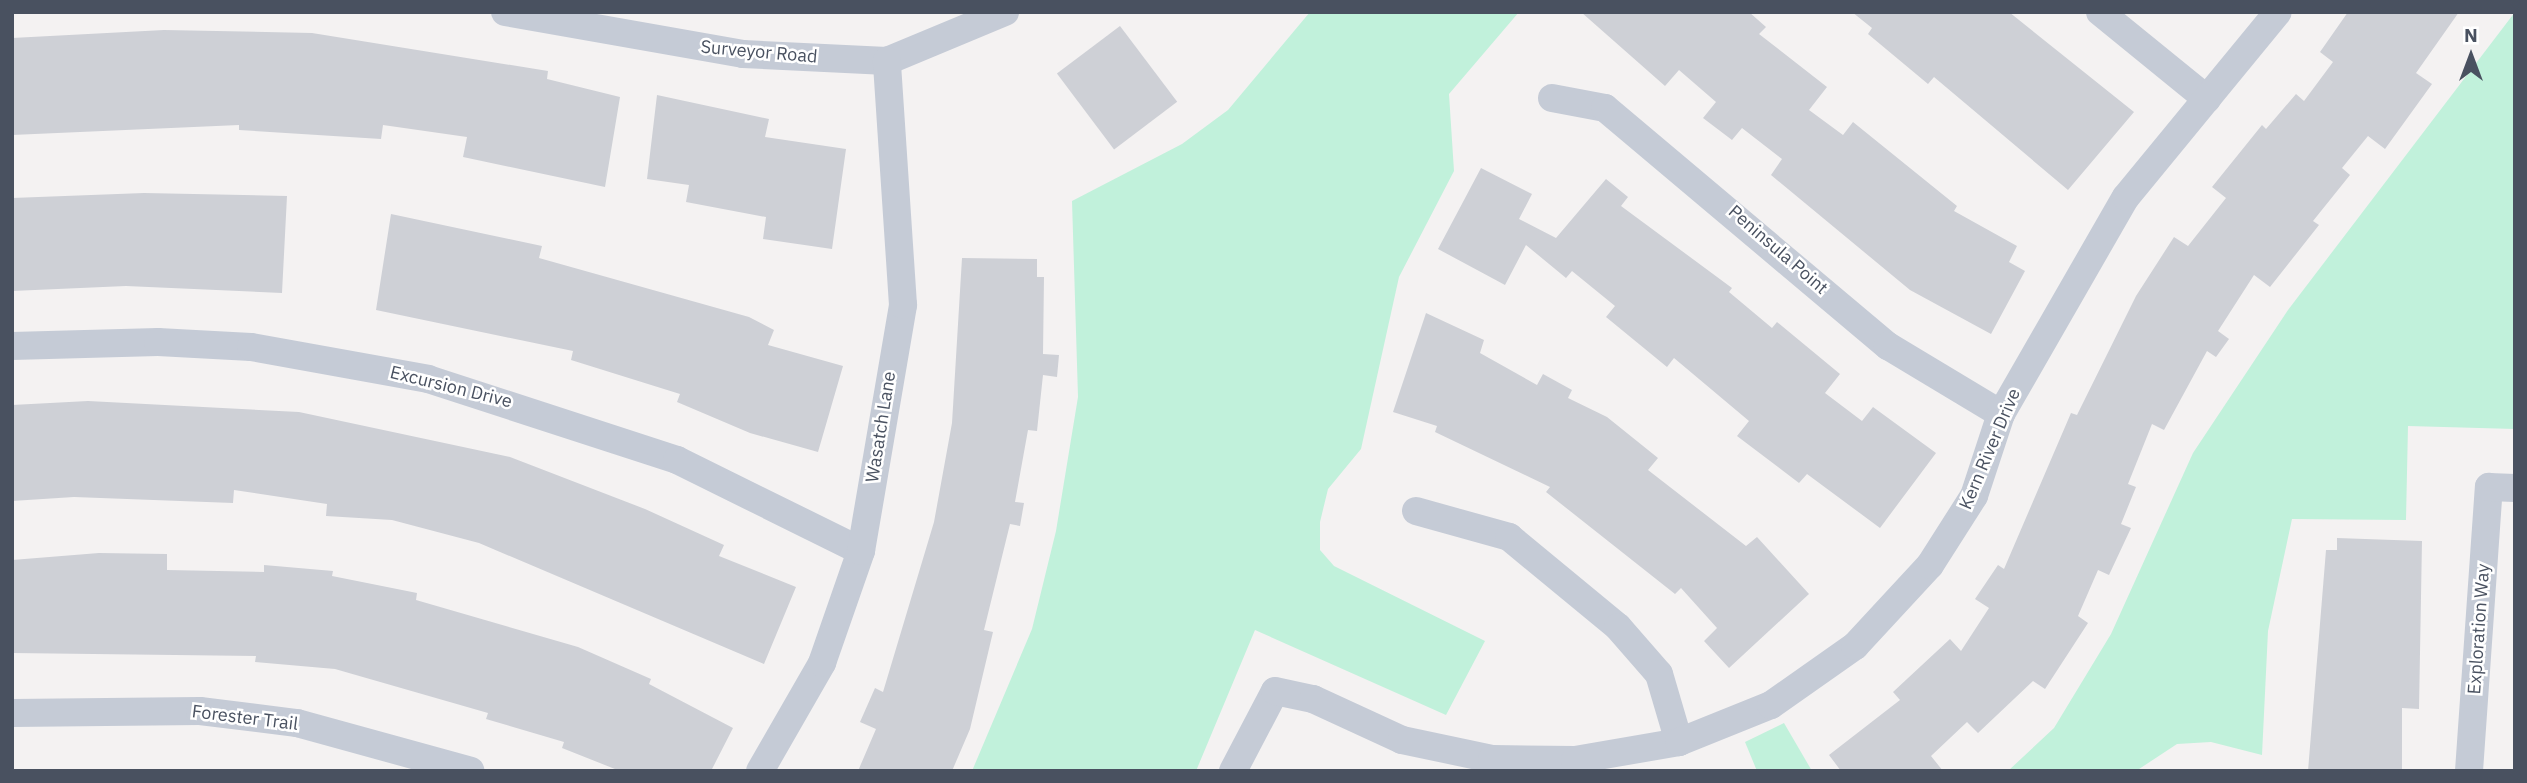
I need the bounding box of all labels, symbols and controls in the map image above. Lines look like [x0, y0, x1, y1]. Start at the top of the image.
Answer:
north arrow [2436, 21, 2506, 91]
text: N [2464, 23, 2478, 47]
street label: Surveyor Road [700, 36, 818, 68]
street label: Peninsula Point [1724, 201, 1832, 299]
street label: Excursion Drive [388, 361, 514, 413]
street label: Wasatch Lane [862, 370, 900, 484]
street label: Kern River Drive [1955, 385, 2025, 513]
street label: Exploration Way [2464, 563, 2494, 695]
street label: Forester Trail [191, 701, 299, 735]

